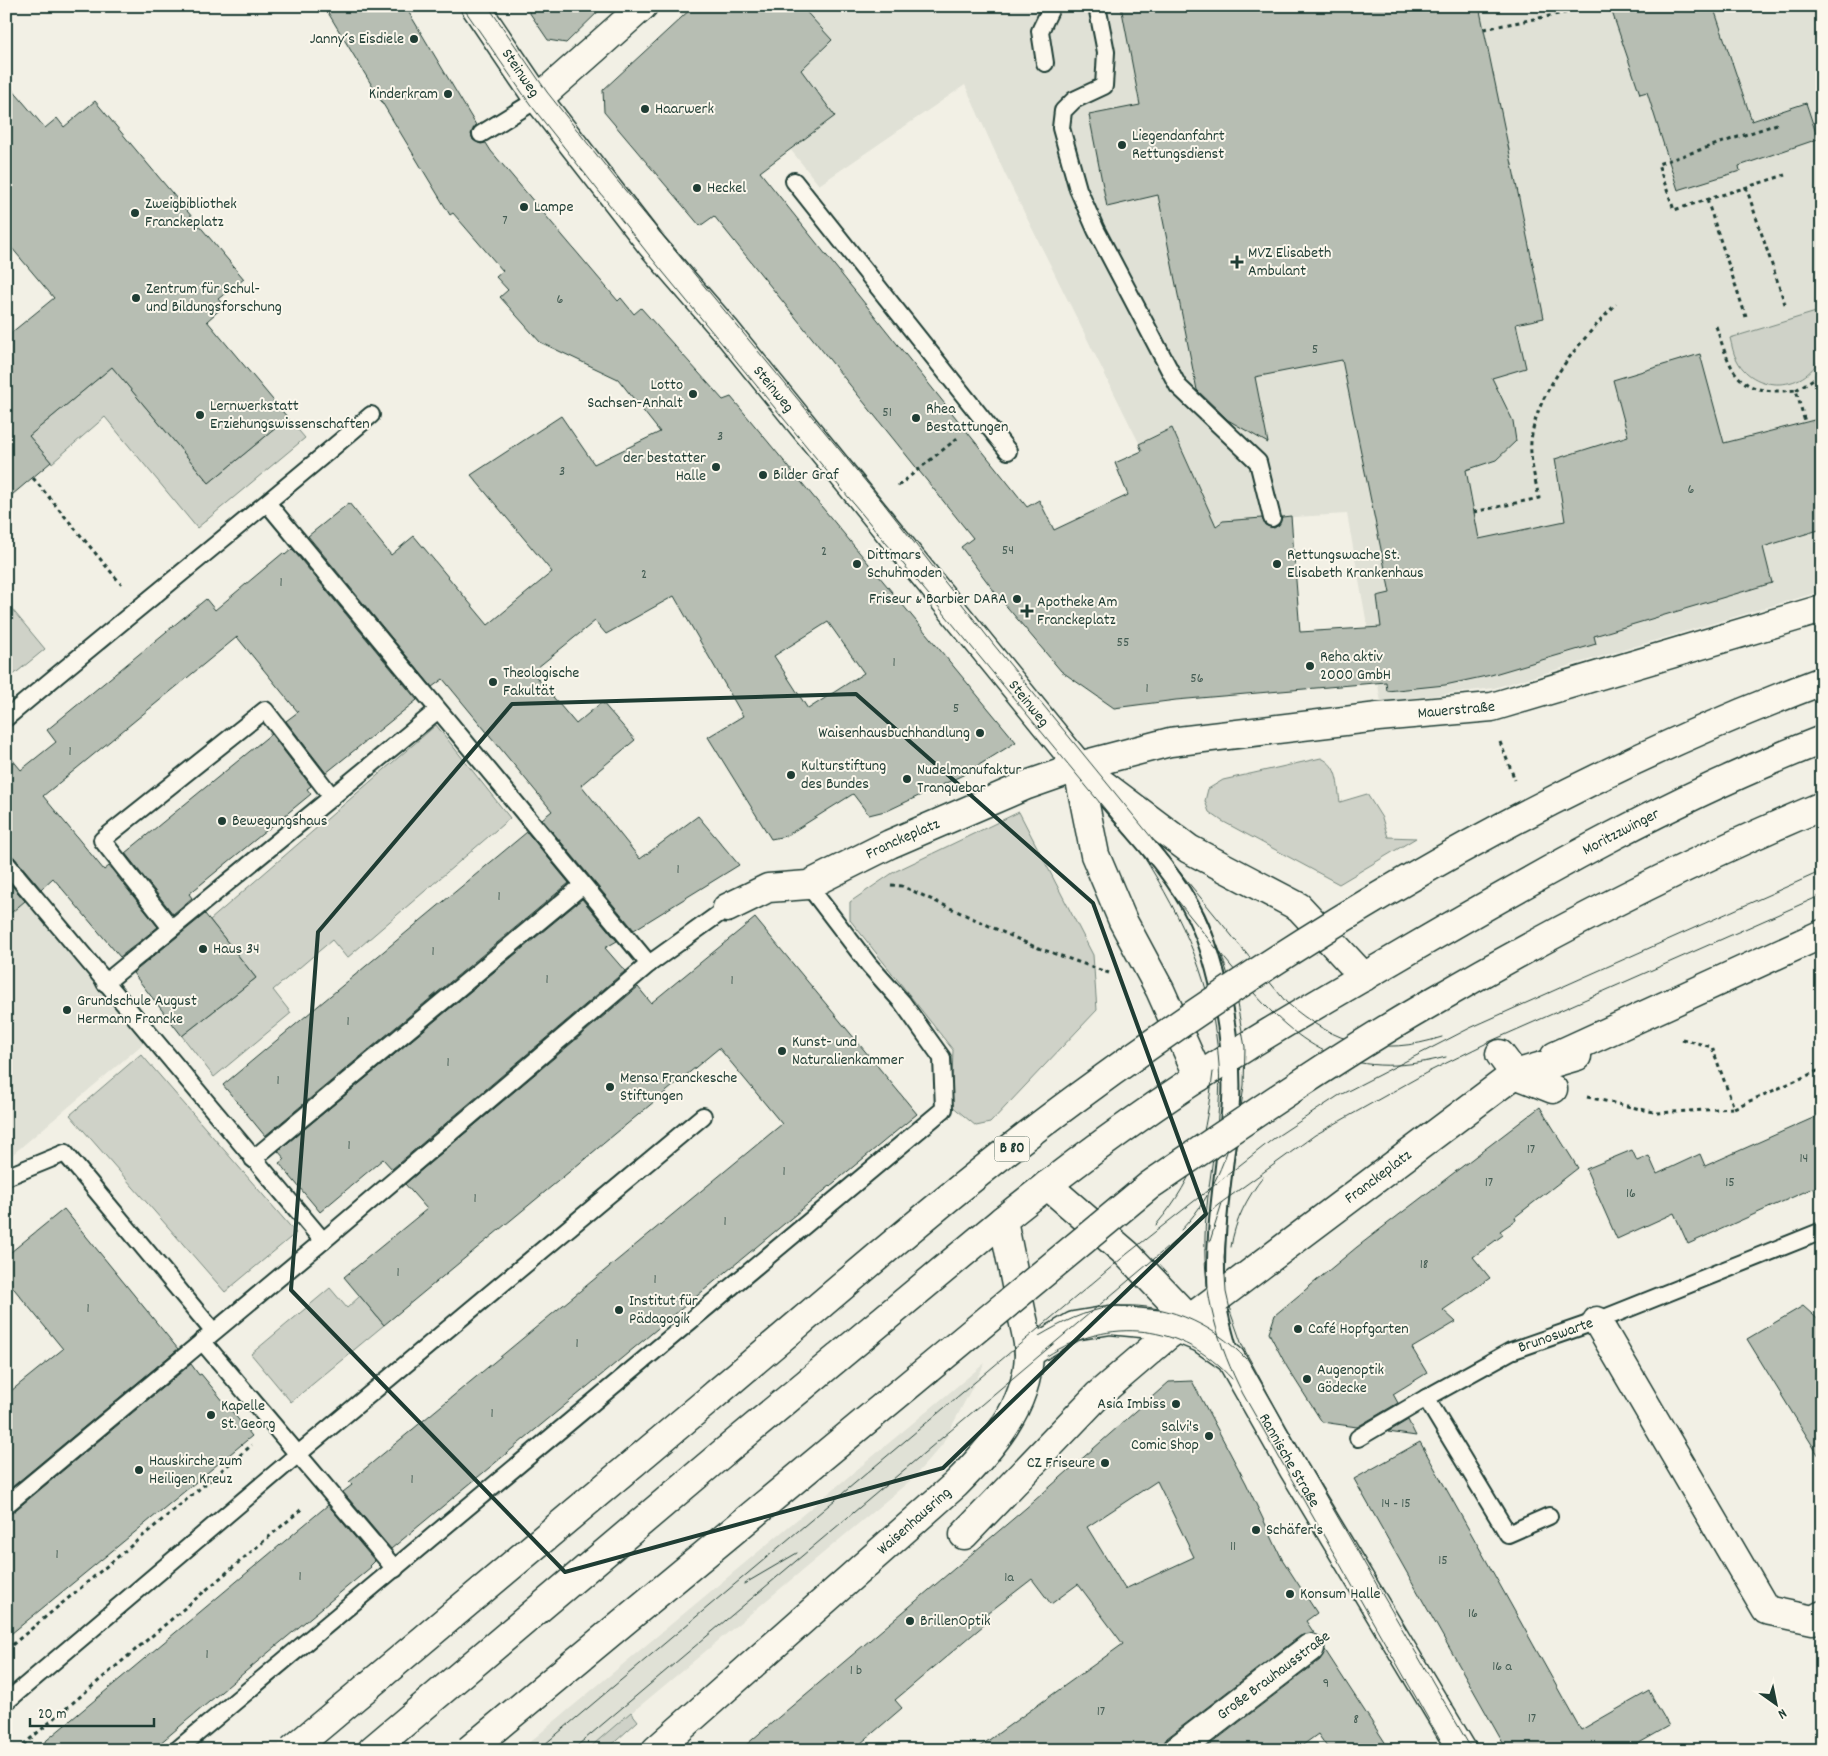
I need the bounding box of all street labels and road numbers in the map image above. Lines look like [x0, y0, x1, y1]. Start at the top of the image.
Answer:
street label: Steinweg [496, 44, 545, 102]
street label: Steinweg [747, 361, 800, 418]
street label: Steinweg [1002, 675, 1055, 732]
street label: Mauerstraße [1417, 695, 1496, 725]
street label: Moritzzwinger [1578, 802, 1663, 862]
street label: Franckeplatz [862, 812, 943, 866]
road number: B 80 [994, 1136, 1030, 1162]
street label: Franckeplatz [1340, 1144, 1417, 1210]
street label: Brunoswarte [1515, 1312, 1596, 1359]
street label: Rannische Straße [1253, 1409, 1325, 1512]
street label: Waisenhausring [872, 1482, 956, 1560]
street label: Große Brauhausstraße [1213, 1626, 1335, 1726]

